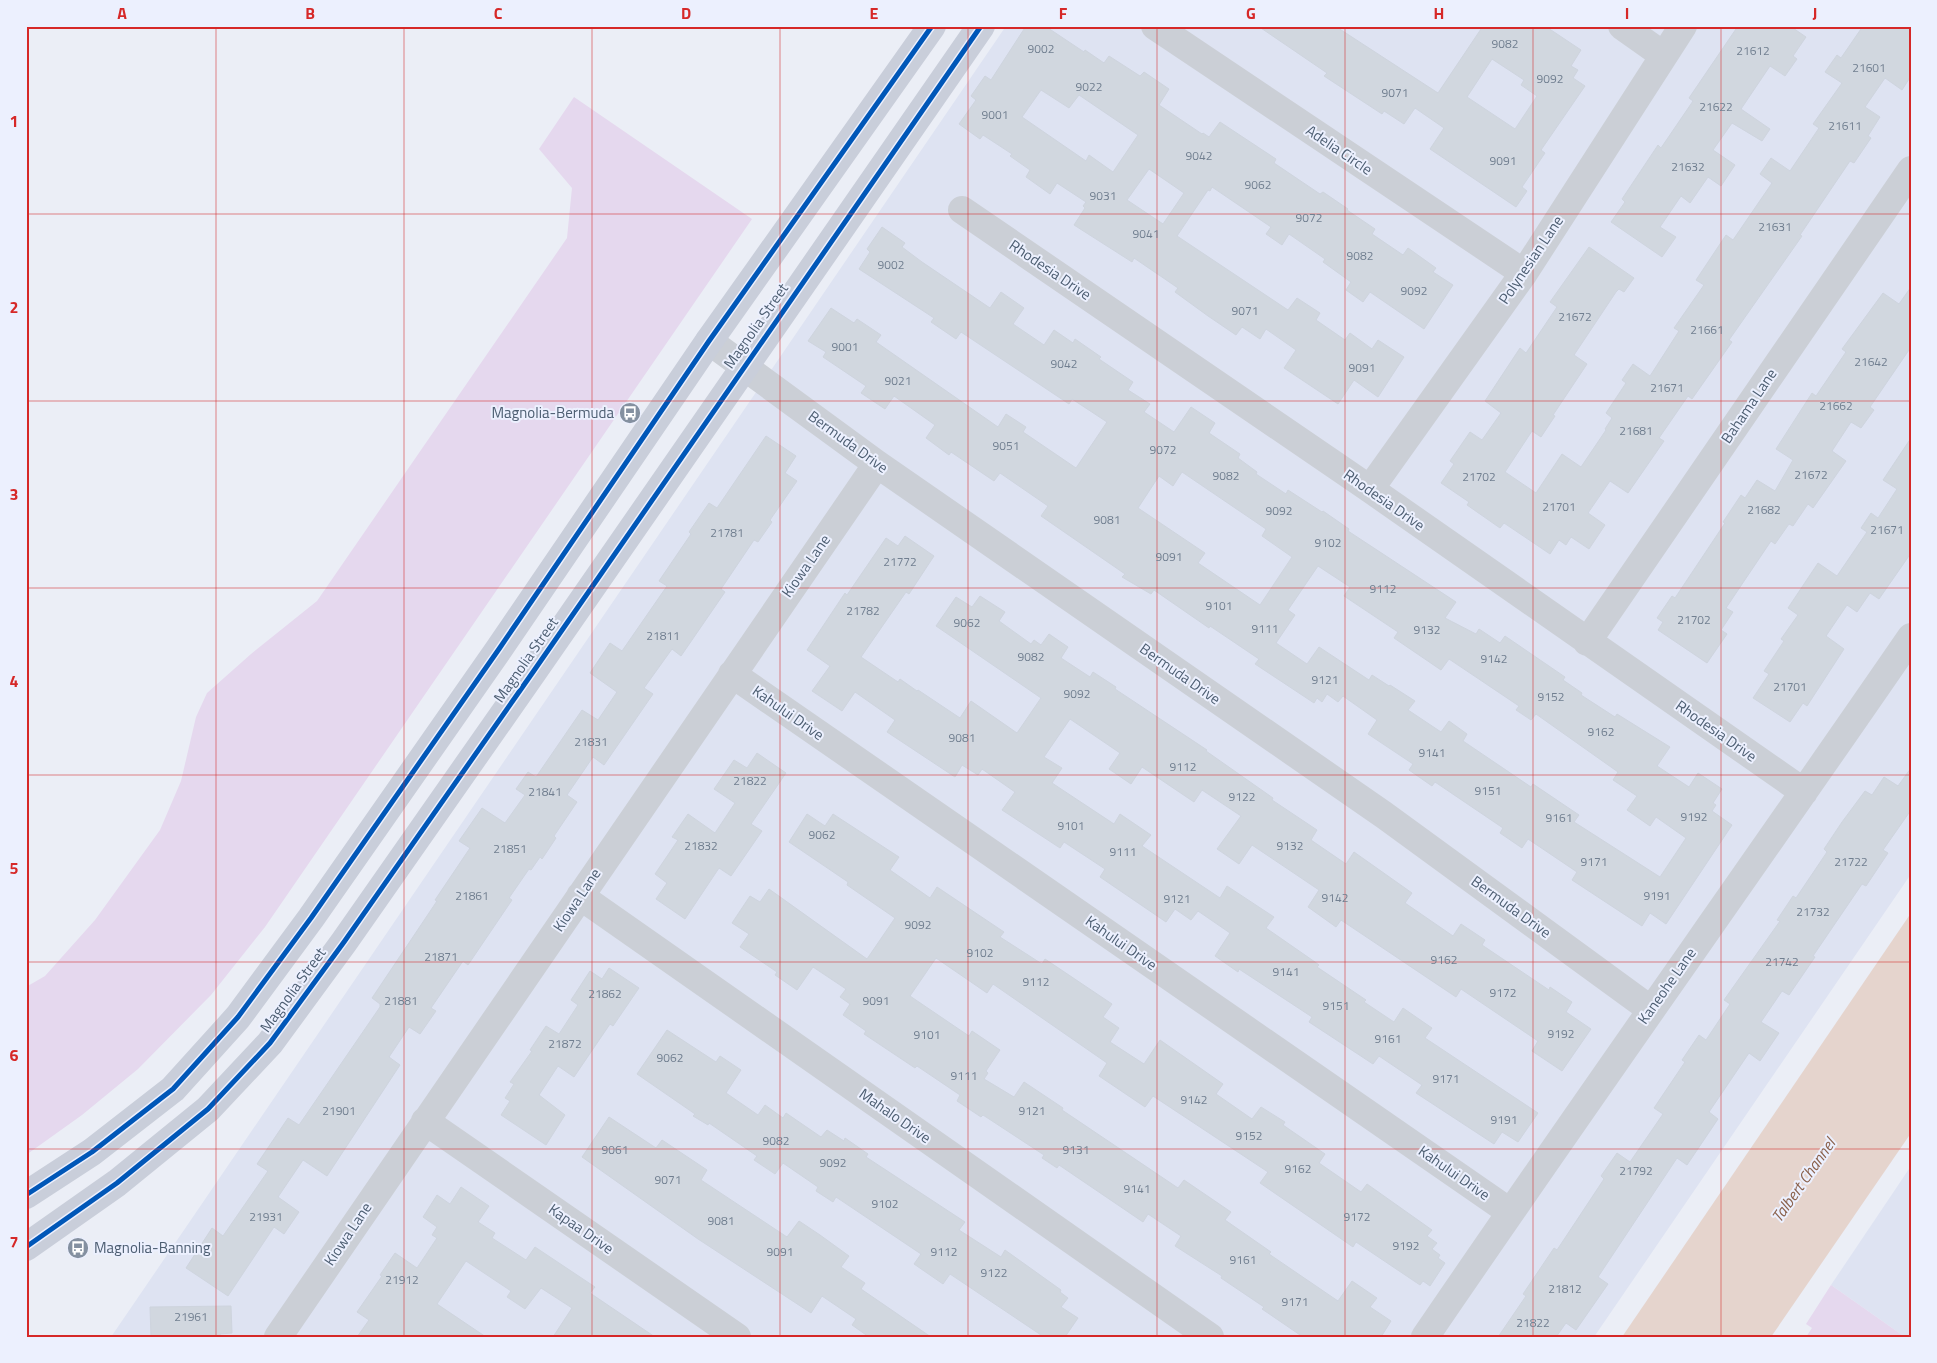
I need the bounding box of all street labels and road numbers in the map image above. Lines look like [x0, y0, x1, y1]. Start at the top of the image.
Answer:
street label: Adelia Circle [1301, 119, 1377, 180]
street label: Polynesian Lane [1492, 211, 1569, 309]
street label: Rhodesia Drive [1005, 234, 1096, 306]
street label: Magnolia Street [717, 278, 794, 373]
street label: Bahama Lane [1715, 364, 1782, 448]
street label: Bermuda Drive [803, 405, 893, 479]
street label: Rhodesia Drive [1339, 463, 1430, 536]
street label: Kiowa Lane [775, 530, 836, 602]
street label: Magnolia Street [487, 612, 564, 707]
street label: Bermuda Drive [1135, 637, 1225, 710]
street label: Kahului Drive [748, 679, 829, 746]
street label: Rhodesia Drive [1671, 694, 1762, 767]
street label: Kiowa Lane [547, 863, 606, 936]
street label: Bermuda Drive [1466, 870, 1556, 944]
street label: Kahului Drive [1081, 909, 1162, 976]
street label: Magnolia Street [254, 942, 332, 1037]
street label: Kaneohe Lane [1632, 943, 1701, 1029]
street label: Mahalo Drive [855, 1082, 936, 1149]
street label: Kahului Drive [1414, 1139, 1495, 1206]
street label: Kiowa Lane [318, 1197, 377, 1270]
street label: Kapaa Drive [544, 1198, 619, 1260]

